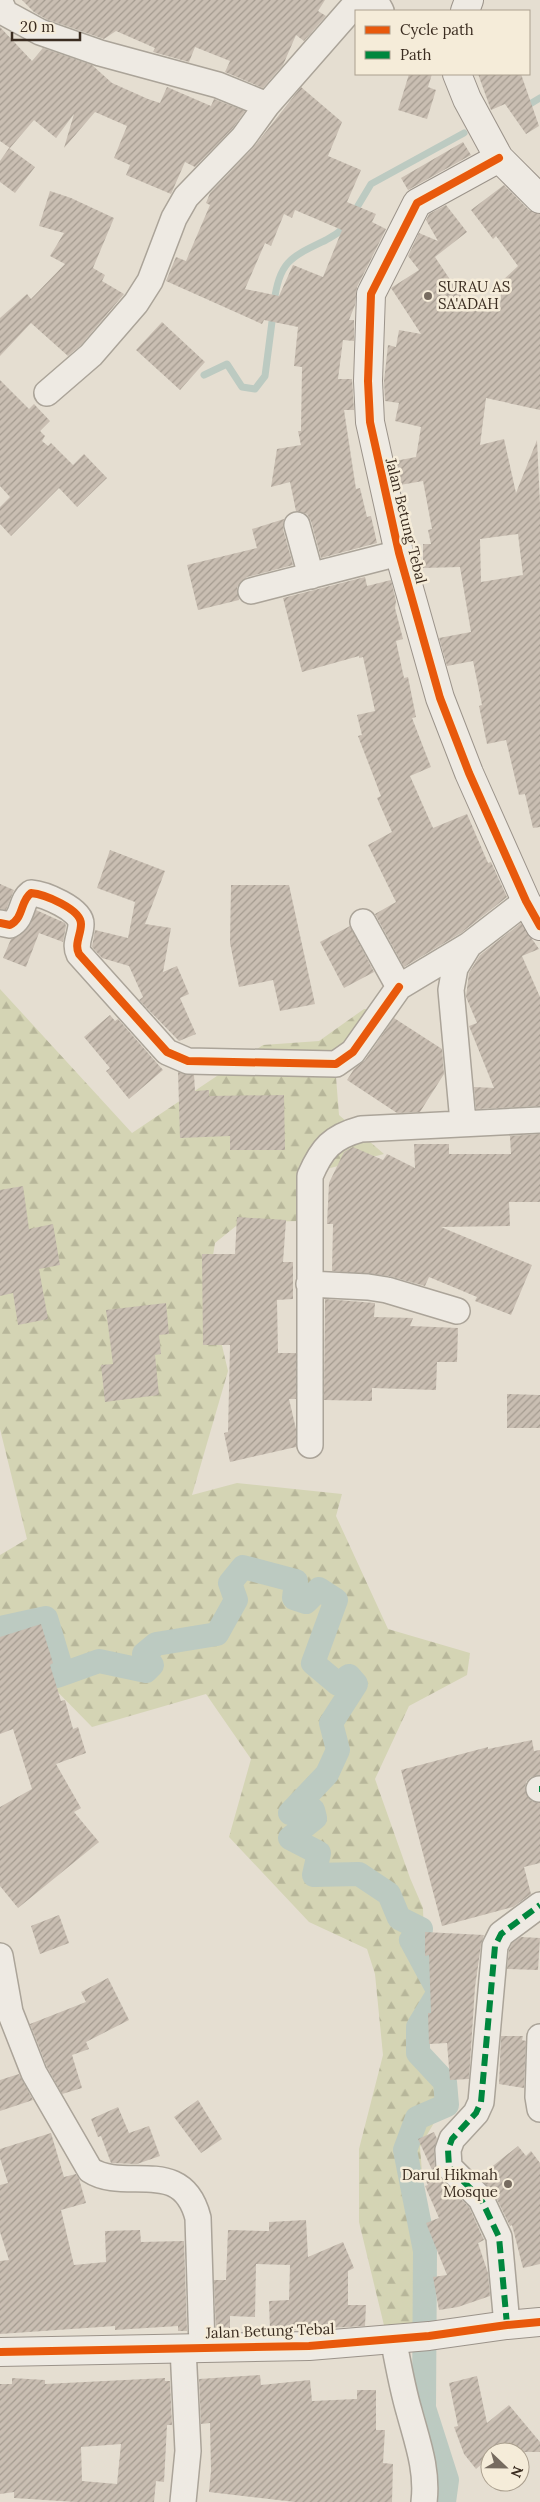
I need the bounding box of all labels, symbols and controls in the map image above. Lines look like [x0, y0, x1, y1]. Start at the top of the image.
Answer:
scale bar [12, 10, 80, 42]
legend [355, 10, 530, 75]
text: 20 m [20, 17, 55, 36]
text: Cycle path [400, 20, 474, 39]
text: Path [400, 45, 431, 64]
place label: SURAU AS SA'ADAH [438, 277, 510, 313]
marker: SURAU AS SA'ADAH [422, 290, 434, 302]
street label: Jalan Betung Tebal [381, 455, 431, 586]
place label: Darul Hikmah Mosque [402, 2165, 498, 2201]
marker: Darul Hikmah Mosque [502, 2178, 514, 2190]
street label: Jalan Betung Tebal [204, 2319, 335, 2342]
north arrow [480, 2442, 530, 2492]
text: N [507, 2463, 527, 2480]

